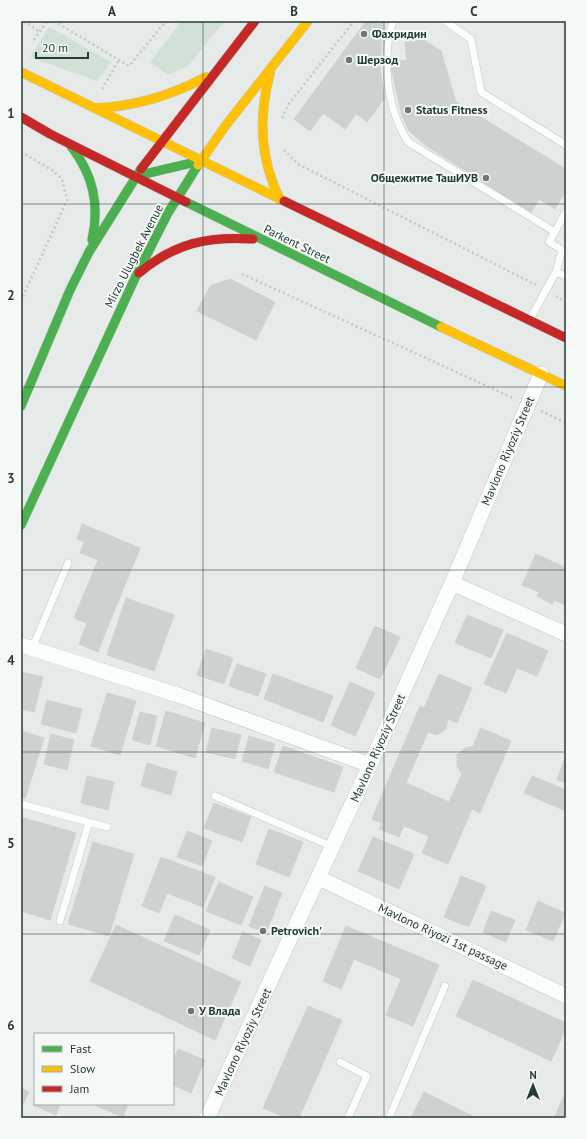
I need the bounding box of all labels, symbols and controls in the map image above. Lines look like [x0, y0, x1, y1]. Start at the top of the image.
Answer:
text: A [108, 3, 116, 20]
text: B [290, 3, 298, 20]
text: C [470, 3, 478, 20]
place label: Фахридин [372, 26, 427, 41]
marker: Фахридин [359, 29, 369, 39]
scale bar [36, 34, 88, 60]
text: 20 m [42, 40, 68, 55]
place label: Шерзод [357, 52, 399, 67]
marker: Шерзод [344, 55, 354, 65]
place label: Status Fitness [416, 102, 488, 117]
text: 1 [7, 105, 15, 122]
marker: Status Fitness [403, 105, 413, 115]
place label: Общежитие ТашИУВ [371, 170, 478, 185]
marker: Общежитие ТашИУВ [481, 173, 491, 183]
street label: Mirzo Ulugbek Avenue [101, 202, 166, 310]
street label: Parkent Street [261, 221, 333, 266]
text: 2 [7, 287, 15, 304]
street label: Mavlono Riyoziy Street [478, 394, 537, 508]
text: 3 [7, 470, 15, 487]
text: 4 [7, 652, 15, 669]
street label: Mavlono Riyoziy Street [347, 691, 408, 804]
text: 5 [7, 835, 15, 852]
street label: Mavlono Riyozi 1st passage [376, 900, 510, 973]
place label: Petrovich' [271, 923, 322, 938]
marker: Petrovich' [258, 926, 268, 936]
street label: Mavlono Riyoziy Street [211, 986, 274, 1098]
place label: У Влада [198, 1003, 241, 1018]
marker: У Влада [186, 1006, 196, 1016]
text: 6 [7, 1017, 15, 1034]
legend [34, 1033, 174, 1105]
text: Fast [70, 1041, 91, 1056]
text: Slow [70, 1061, 95, 1076]
north arrow [513, 1065, 553, 1105]
text: N [529, 1068, 537, 1082]
text: Jam [69, 1081, 89, 1096]

